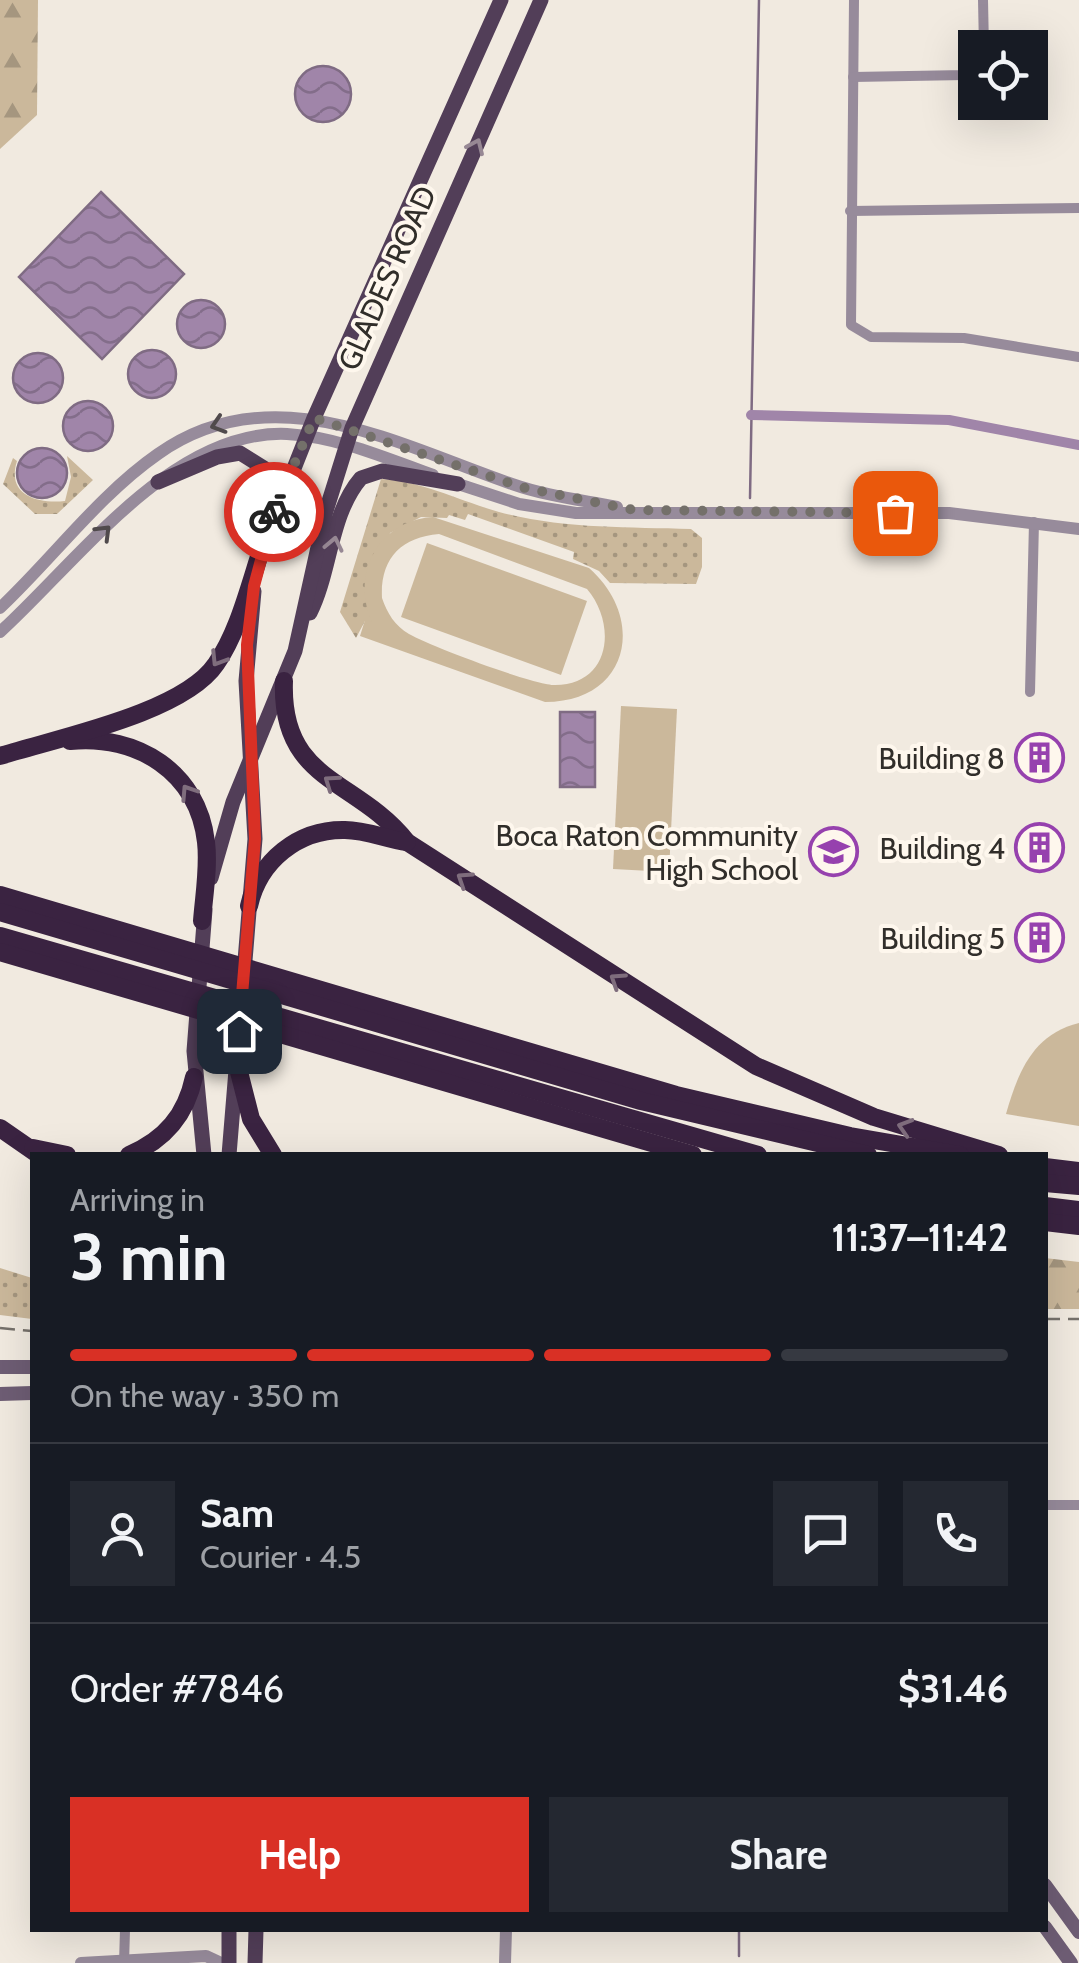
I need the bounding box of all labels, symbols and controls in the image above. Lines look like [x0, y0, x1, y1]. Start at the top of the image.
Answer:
map controls [958, 30, 1048, 120]
button: locate [958, 30, 1048, 120]
one-way arrow [464, 138, 484, 156]
street label: GLADES ROAD [330, 180, 444, 376]
one-way arrow [210, 413, 227, 433]
courier [224, 462, 324, 562]
pin [853, 471, 938, 556]
icon: bike [247, 485, 302, 540]
icon: bag [868, 486, 923, 541]
one-way arrow [92, 526, 110, 544]
one-way arrow [322, 536, 343, 553]
one-way arrow [211, 648, 230, 666]
building icon: Building 8 [1014, 732, 1066, 784]
place label: Building 8 [879, 740, 1005, 777]
one-way arrow [324, 776, 343, 794]
one-way arrow [182, 785, 200, 804]
place label: Boca Raton Community High School [495, 817, 798, 888]
building icon: Building 4 [1014, 822, 1066, 874]
school or university icon: Boca Raton Community High School [807, 826, 859, 878]
place label: Building 4 [879, 830, 1005, 867]
one-way arrow [457, 873, 475, 892]
building icon: Building 5 [1014, 912, 1066, 964]
place label: Building 5 [881, 920, 1005, 957]
one-way arrow [610, 973, 628, 992]
pin [197, 989, 282, 1074]
icon: home [212, 1004, 267, 1059]
one-way arrow [898, 1118, 915, 1139]
text: Arriving in [70, 1180, 205, 1219]
text: 11:37–11:42 [832, 1214, 1008, 1261]
text: 3 min [70, 1217, 228, 1296]
text: On the way · 350 m [70, 1376, 339, 1415]
button: person [70, 1481, 175, 1586]
button: chat [773, 1481, 878, 1586]
button: phone [903, 1481, 1008, 1586]
text: Sam [200, 1490, 274, 1537]
text: Courier · 4.5 [200, 1537, 361, 1576]
text: Order #7846 [70, 1665, 284, 1712]
text: $31.46 [898, 1665, 1008, 1712]
button: Help [70, 1797, 529, 1912]
button: Share [549, 1797, 1008, 1912]

